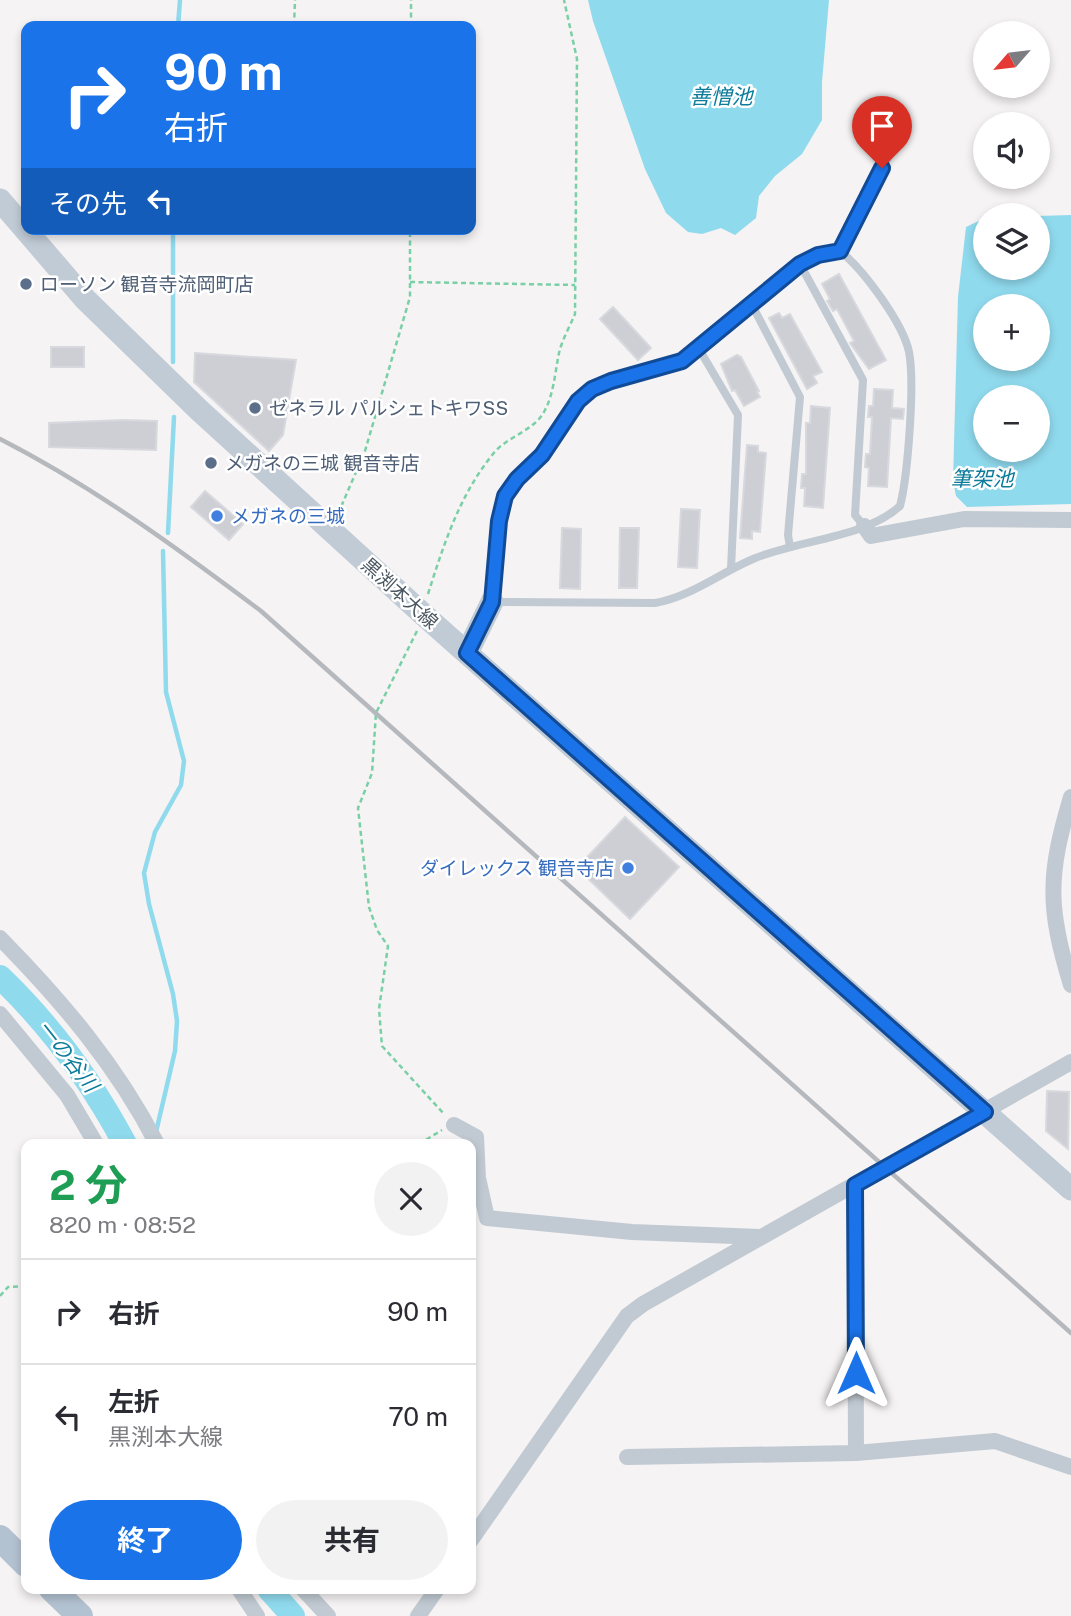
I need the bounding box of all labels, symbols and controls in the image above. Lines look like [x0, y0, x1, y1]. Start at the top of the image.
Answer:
north arrow [973, 21, 1050, 98]
map controls [973, 21, 1050, 462]
text: 90 m [164, 43, 283, 101]
icon: right [49, 49, 140, 140]
water label: 善憎池 [690, 84, 754, 109]
pin [852, 96, 912, 168]
icon: arrive [863, 107, 901, 145]
text: 右折 [164, 109, 228, 146]
button: sound [973, 112, 1050, 189]
icon: left [141, 182, 179, 220]
text: その先 [49, 188, 127, 219]
button: layers [973, 203, 1050, 280]
place label: ローソン 観音寺流岡町店 [40, 273, 254, 295]
marker: ローソン 観音寺流岡町店 [18, 276, 34, 292]
button: + [973, 294, 1050, 371]
button: − [973, 385, 1050, 462]
place label: ゼネラル パルシェトキワSS [269, 397, 508, 419]
marker: ゼネラル パルシェトキワSS [247, 400, 263, 416]
place label: メガネの三城 観音寺店 [225, 452, 420, 474]
marker: メガネの三城 観音寺店 [203, 455, 219, 471]
water label: 筆架池 [951, 466, 1015, 491]
place label: メガネの三城 [231, 505, 345, 527]
marker: メガネの三城 [209, 508, 225, 524]
street label: 黒渕本大線 [357, 553, 443, 633]
place label: ダイレックス 観音寺店 [420, 857, 614, 879]
marker: ダイレックス 観音寺店 [620, 860, 636, 876]
water label: 一の谷川 [32, 1015, 105, 1098]
text: 2 分 [49, 1160, 127, 1209]
button: close [374, 1162, 448, 1236]
text: 820 m · 08:52 [49, 1211, 196, 1238]
icon: right [49, 1293, 87, 1331]
text: 90 m [387, 1296, 448, 1327]
text: 右折 [108, 1298, 160, 1329]
position arrow [819, 1336, 893, 1410]
text: 左折 [108, 1386, 160, 1417]
icon: left [49, 1398, 87, 1436]
text: 70 m [388, 1401, 448, 1432]
text: 黒渕本大線 [108, 1423, 223, 1450]
button: 終了 [49, 1500, 242, 1580]
button: 共有 [256, 1500, 448, 1580]

